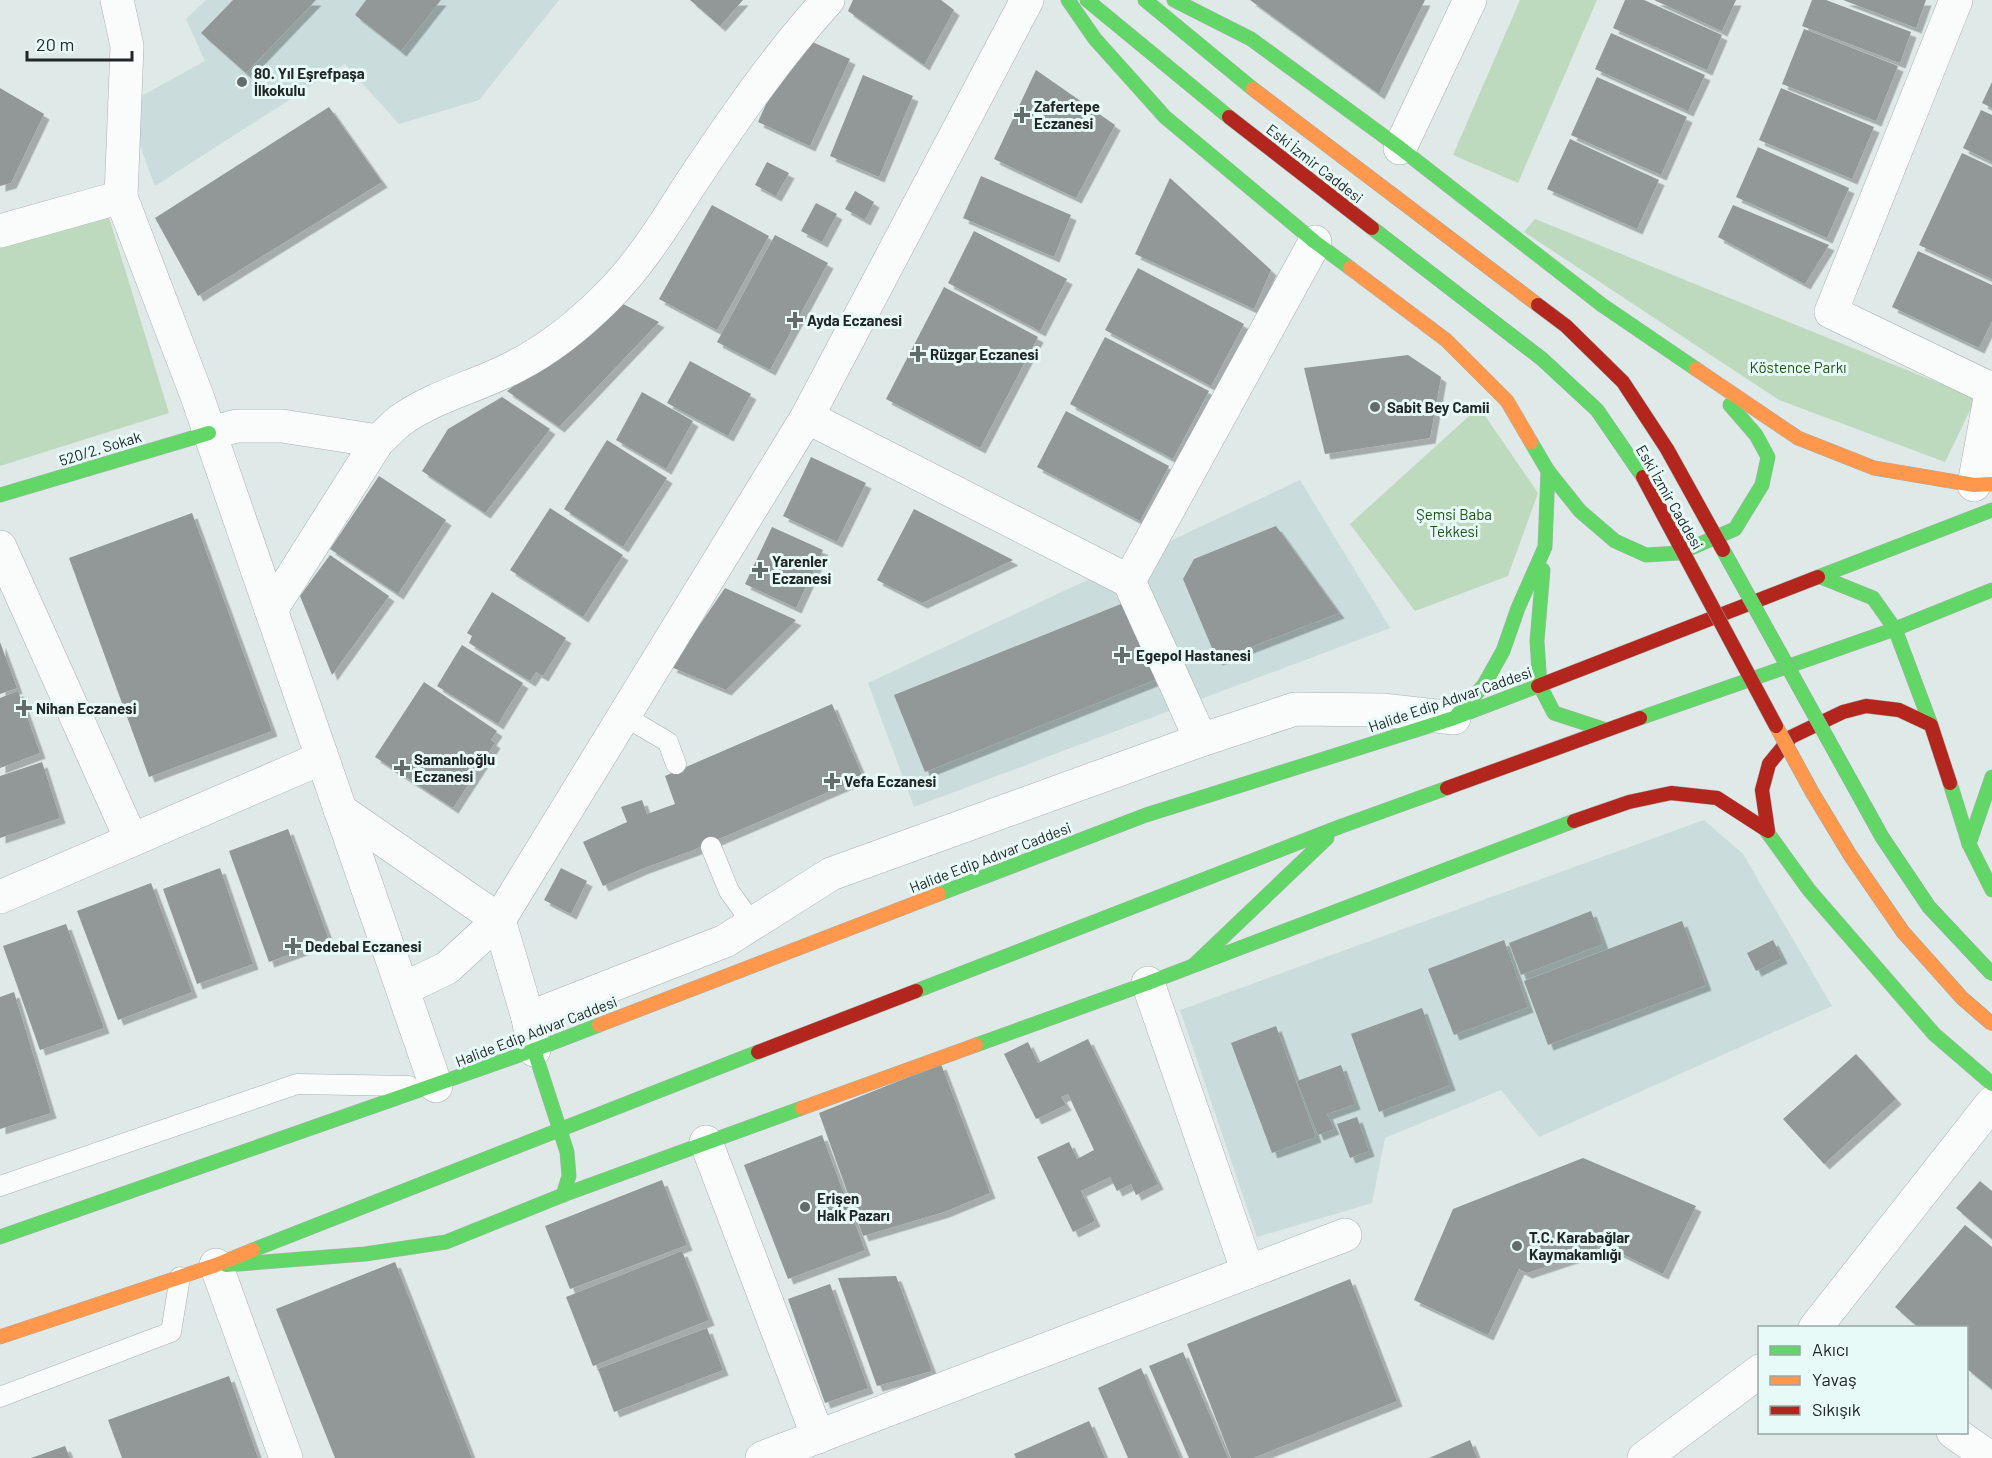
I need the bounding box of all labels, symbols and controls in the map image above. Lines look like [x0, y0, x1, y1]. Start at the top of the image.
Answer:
scale bar [27, 24, 132, 62]
text: 20 m [36, 33, 74, 55]
place label: 80. Yıl Eşrefpaşa İlkokulu [254, 64, 365, 99]
marker: 80. Yıl Eşrefpaşa İlkokulu [235, 75, 249, 89]
place label: Zafertepe Eczanesi [1034, 97, 1100, 132]
marker: Zafertepe Eczanesi [1015, 108, 1029, 122]
street label: Eski İzmir Caddesi [1263, 120, 1367, 206]
place label: Ayda Eczanesi [807, 311, 902, 329]
marker: Ayda Eczanesi [788, 313, 802, 327]
place label: Rüzgar Eczanesi [930, 345, 1039, 363]
marker: Rüzgar Eczanesi [911, 347, 925, 361]
park label: Köstence Parkı [1750, 358, 1846, 376]
place label: Sabit Bey Camii [1387, 398, 1490, 416]
marker: Sabit Bey Camii [1368, 400, 1382, 414]
street label: 520/2. Sokak [57, 427, 144, 469]
street label: Eski İzmir Caddesi [1633, 441, 1707, 553]
park label: Şemsi Baba Tekkesi [1416, 505, 1492, 540]
place label: Yarenler Eczanesi [772, 552, 832, 587]
marker: Yarenler Eczanesi [753, 563, 767, 577]
marker: Egepol Hastanesi [1113, 646, 1131, 664]
place label: Egepol Hastanesi [1136, 646, 1251, 664]
street label: Halide Edip Adıvar Caddesi [1366, 663, 1534, 735]
place label: Nihan Eczanesi [36, 699, 137, 717]
marker: Nihan Eczanesi [17, 701, 31, 715]
place label: Samanlıoğlu Eczanesi [414, 750, 495, 785]
marker: Samanlıoğlu Eczanesi [395, 761, 409, 775]
place label: Vefa Eczanesi [844, 772, 937, 790]
marker: Vefa Eczanesi [825, 774, 839, 788]
street label: Halide Edip Adıvar Caddesi [907, 818, 1073, 896]
place label: Dedebal Eczanesi [305, 937, 422, 955]
marker: Dedebal Eczanesi [286, 939, 300, 953]
street label: Halide Edip Adıvar Caddesi [453, 992, 619, 1070]
place label: Erişen Halk Pazarı [817, 1189, 890, 1224]
marker: Erişen Halk Pazarı [798, 1200, 812, 1214]
place label: T.C. Karabağlar Kaymakamlığı [1529, 1228, 1630, 1263]
marker: T.C. Karabağlar Kaymakamlığı [1510, 1239, 1524, 1253]
legend [1758, 1326, 1968, 1434]
text: Akıcı [1812, 1338, 1849, 1360]
text: Yavaş [1812, 1368, 1857, 1390]
text: Sıkışık [1812, 1398, 1861, 1420]

